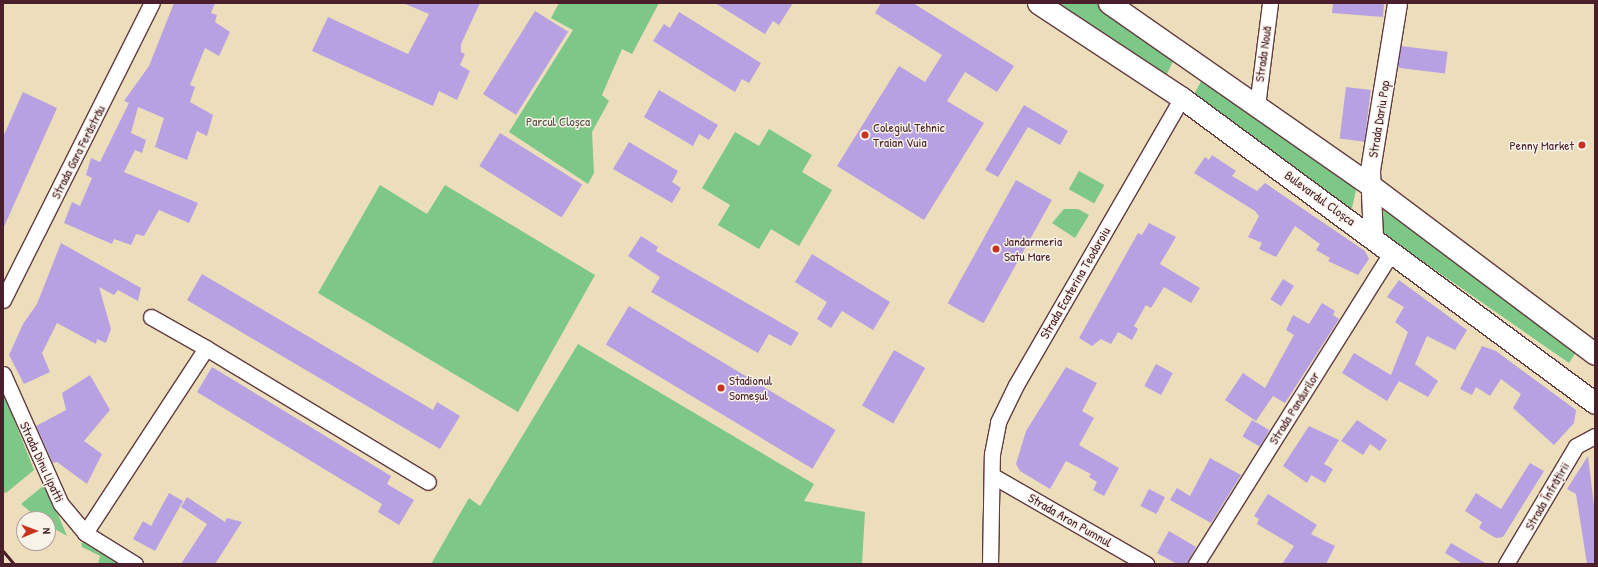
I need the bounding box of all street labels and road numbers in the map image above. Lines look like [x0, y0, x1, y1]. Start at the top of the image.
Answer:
street label: Strada Nouă [1251, 25, 1275, 83]
street label: Strada Dariu Pop [1365, 79, 1393, 159]
street label: Strada Gara Ferăstrău [48, 103, 108, 201]
street label: Bulevardul Cloșca [1282, 167, 1358, 229]
street label: Strada Ecaterina Teodoroiu [1037, 224, 1113, 342]
street label: Strada Pandurilor [1265, 369, 1323, 447]
street label: Strada Dinu Lipatti [17, 419, 67, 505]
street label: Strada Înfrățirii [1521, 459, 1573, 533]
street label: Strada Aron Pumnul [1025, 490, 1115, 550]

